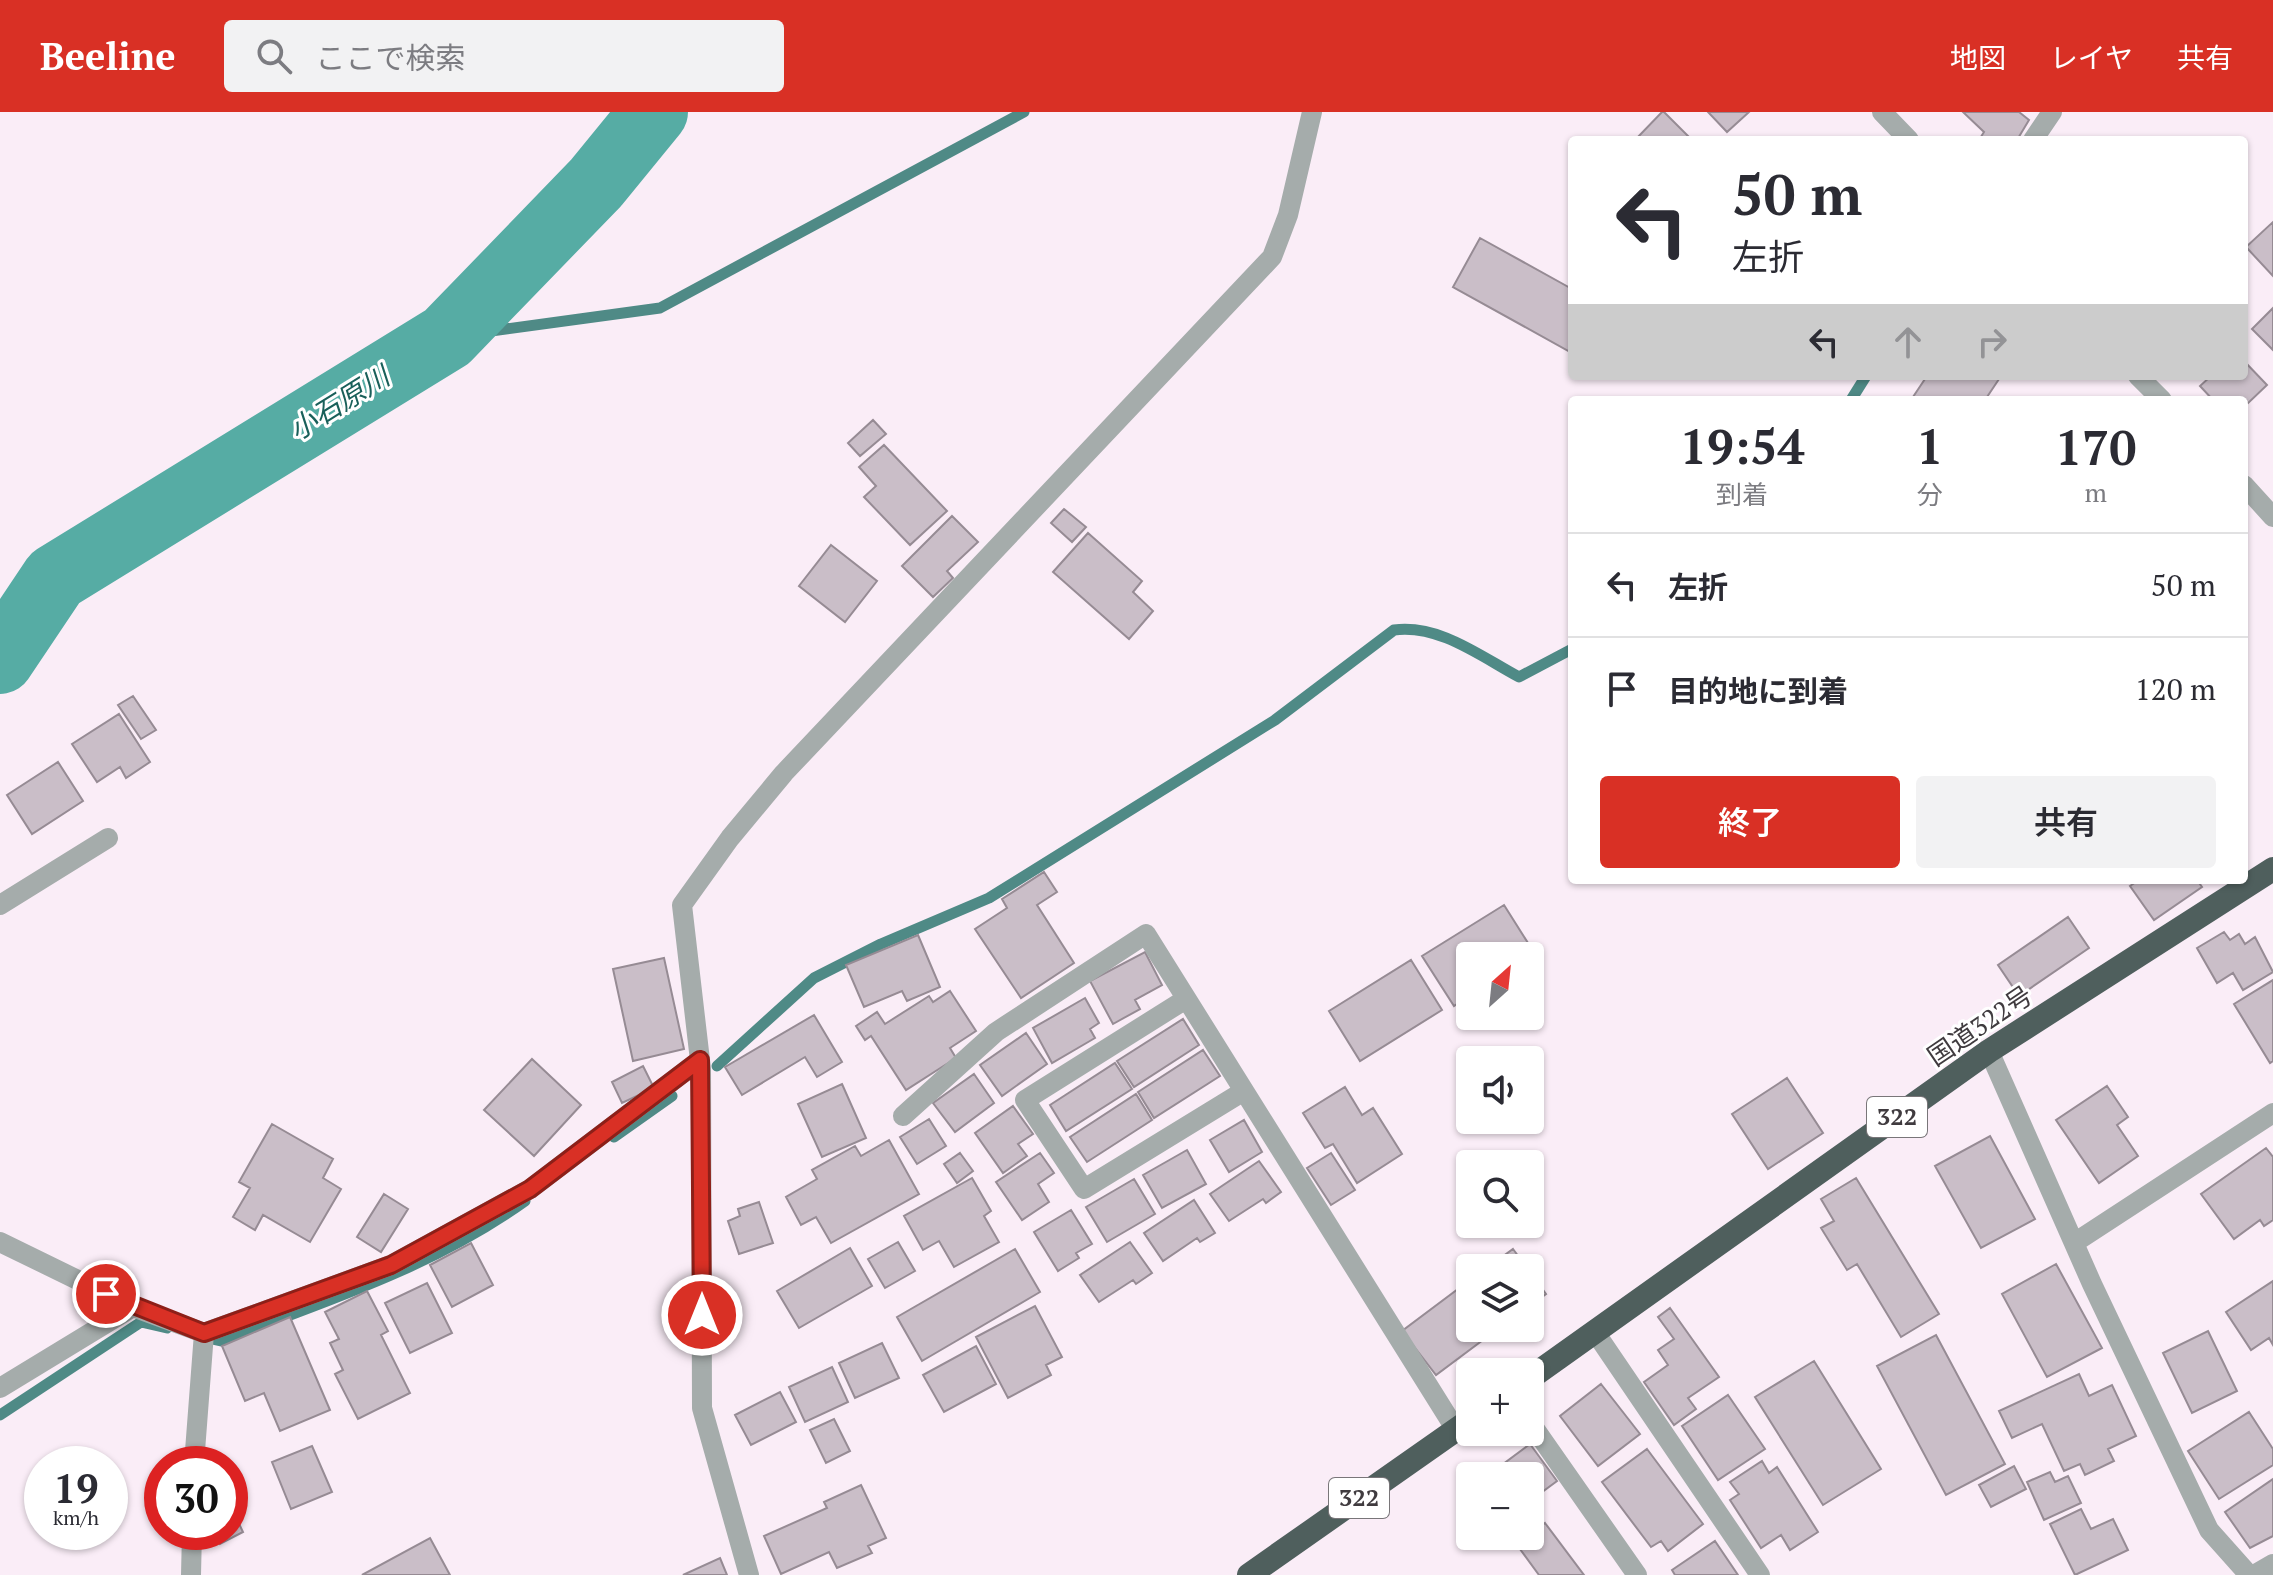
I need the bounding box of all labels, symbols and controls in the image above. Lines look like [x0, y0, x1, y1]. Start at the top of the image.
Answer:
search box [224, 20, 784, 92]
text: Beeline [40, 31, 176, 81]
icon: search [252, 34, 296, 78]
text: ここで検索 [316, 38, 466, 78]
text: 地図 [1950, 39, 2006, 76]
text: レイヤ [2050, 39, 2133, 76]
text: 共有 [2177, 39, 2233, 76]
text: 50 m [1732, 157, 1862, 231]
icon: left [1600, 168, 1704, 272]
text: 左折 [1732, 233, 1804, 280]
icon: left [1802, 320, 1846, 364]
icon: ahead [1886, 320, 1930, 364]
icon: right [1970, 320, 2014, 364]
water label: 小石原川 [281, 356, 399, 448]
text: 19:54 [1680, 414, 1805, 478]
text: 1 [1916, 414, 1943, 478]
text: 170 [2055, 415, 2136, 479]
text: m [2084, 475, 2107, 509]
text: 到着 [1716, 477, 1768, 511]
text: 分 [1917, 477, 1943, 511]
icon: left [1600, 563, 1644, 607]
text: 50 m [2151, 565, 2216, 605]
text: 左折 [1668, 567, 1728, 607]
icon: arrive [1600, 667, 1644, 711]
text: 120 m [2135, 669, 2216, 709]
text: 目的地に到着 [1668, 671, 1848, 711]
button: 終了 [1600, 776, 1900, 868]
button: 共有 [1916, 776, 2216, 868]
north arrow [1456, 942, 1544, 1030]
map controls [1456, 942, 1544, 1550]
street label: 国道322号 [1920, 978, 2039, 1073]
button: sound [1456, 1046, 1544, 1134]
road number: 322 [1867, 1097, 1927, 1137]
button: search [1456, 1150, 1544, 1238]
button: layers [1456, 1254, 1544, 1342]
pin [72, 1260, 140, 1328]
icon: arrive [84, 1272, 128, 1316]
position arrow [660, 1273, 744, 1357]
button: + [1456, 1358, 1544, 1446]
speed limit sign: 30 [144, 1446, 248, 1550]
text: 19 [53, 1461, 99, 1514]
button: − [1456, 1462, 1544, 1550]
road number: 322 [1329, 1478, 1389, 1518]
text: km/h [53, 1504, 99, 1531]

